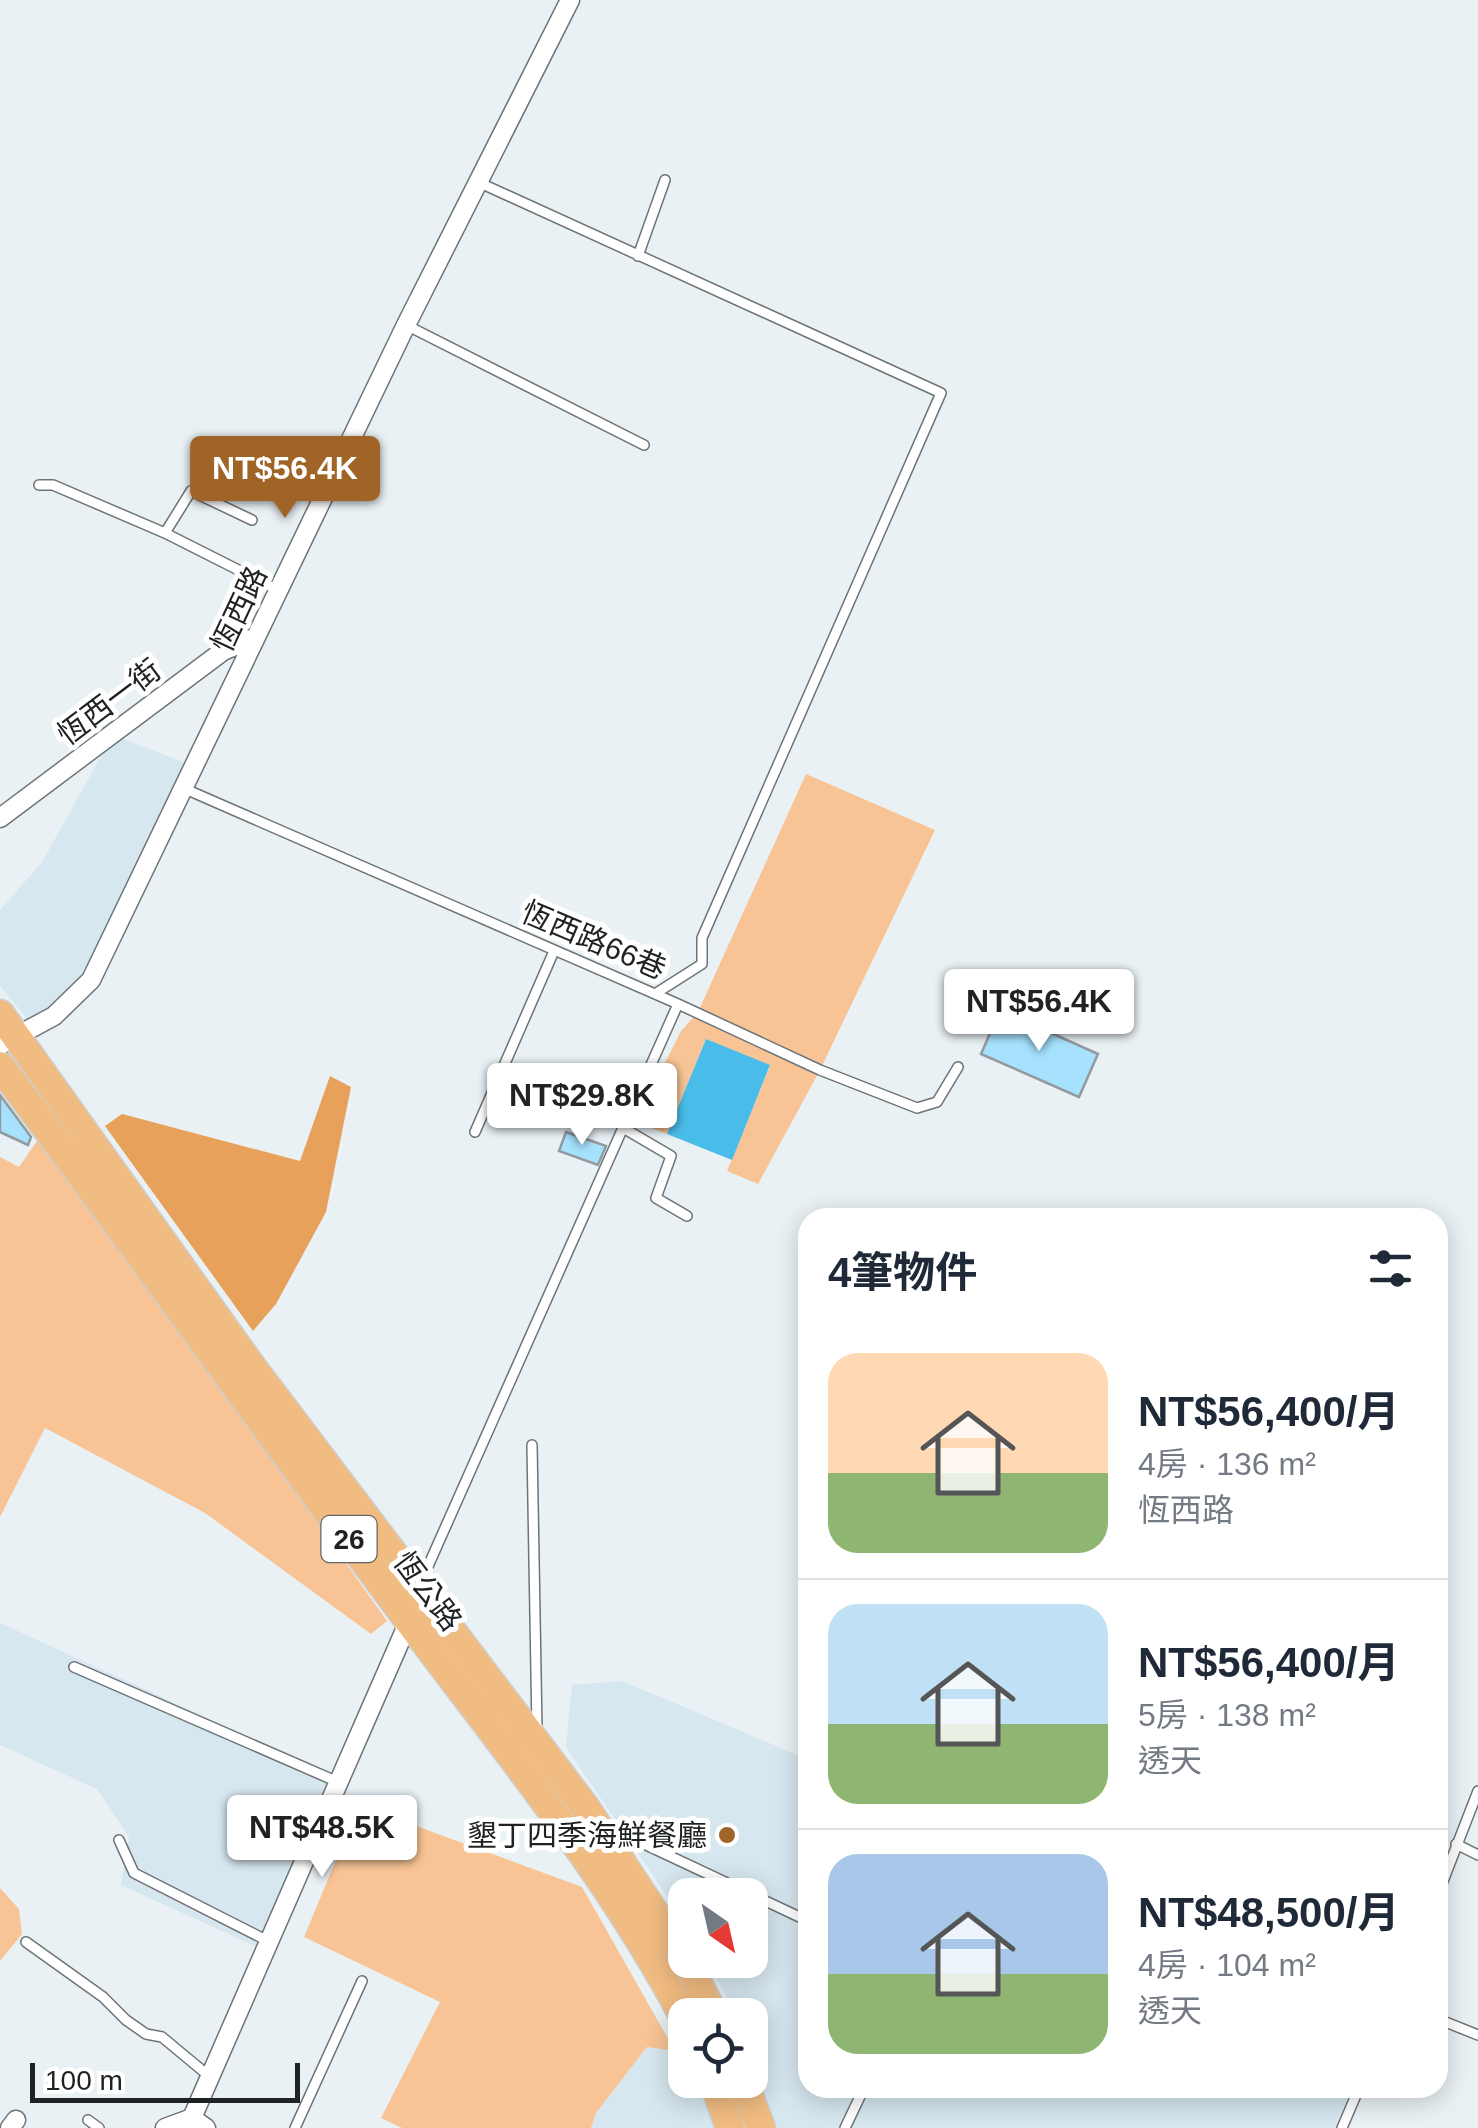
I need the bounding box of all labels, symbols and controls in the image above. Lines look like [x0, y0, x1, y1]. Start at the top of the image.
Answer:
pin: NT$56.4K [182, 436, 388, 521]
text: NT$56.4K [212, 450, 358, 486]
street label: 恆西路 [205, 561, 273, 657]
street label: 恆西一街 [51, 653, 167, 751]
street label: 恆西路66巷 [517, 895, 671, 985]
pin: NT$56.4K [936, 969, 1142, 1054]
text: NT$56.4K [966, 983, 1112, 1019]
pin: NT$29.8K [479, 1063, 685, 1148]
text: NT$29.8K [509, 1077, 655, 1113]
icon: filters [1363, 1241, 1418, 1296]
text: 4筆物件 [828, 1249, 977, 1296]
text: NT$56,400/月 [1138, 1388, 1399, 1435]
icon: home [908, 1393, 1028, 1513]
text: 4房 · 136 m² [1138, 1446, 1316, 1482]
text: 恆西路 [1138, 1492, 1234, 1528]
road number: 26 [322, 1516, 376, 1562]
street label: 恆公路 [388, 1545, 468, 1637]
text: NT$56,400/月 [1138, 1639, 1399, 1686]
icon: home [908, 1644, 1028, 1764]
text: 5房 · 138 m² [1138, 1697, 1316, 1733]
text: 透天 [1138, 1743, 1202, 1779]
pin: NT$48.5K [219, 1795, 425, 1880]
text: NT$48.5K [249, 1809, 395, 1845]
place label: 墾丁四季海鮮餐廳 [467, 1819, 707, 1852]
marker: 墾丁四季海鮮餐廳 [716, 1824, 738, 1846]
north arrow [668, 1878, 768, 1978]
map controls [668, 1878, 768, 2098]
text: NT$48,500/月 [1138, 1889, 1399, 1936]
icon: home [908, 1894, 1028, 2014]
text: 4房 · 104 m² [1138, 1947, 1316, 1983]
text: 透天 [1138, 1993, 1202, 2029]
button: locate [668, 1998, 768, 2098]
scale bar [30, 2058, 300, 2102]
text: 100 m [45, 2065, 123, 2096]

